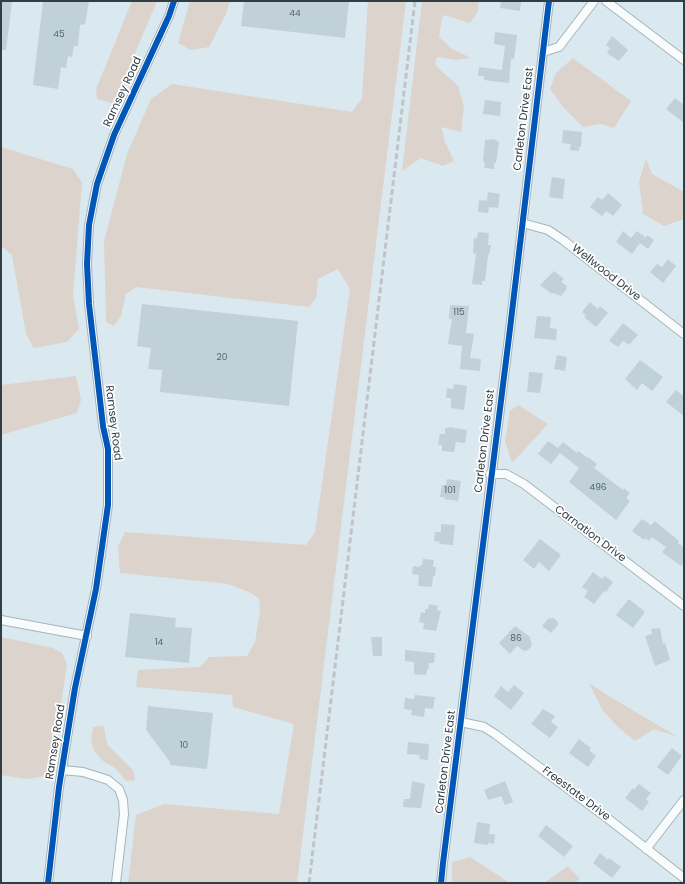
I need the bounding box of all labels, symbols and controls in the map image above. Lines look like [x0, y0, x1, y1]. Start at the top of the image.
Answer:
house number: 44 [289, 9, 301, 19]
house number: 45 [53, 30, 65, 40]
street label: Ramsey Road [101, 55, 145, 129]
street label: Carleton Drive East [511, 67, 537, 171]
street label: Wellwood Drive [569, 242, 643, 304]
house number: 115 [453, 308, 465, 318]
house number: 20 [217, 353, 227, 363]
street label: Ramsey Road [102, 385, 124, 461]
street label: Carleton Drive East [472, 389, 498, 493]
house number: 496 [589, 483, 607, 493]
house number: 101 [444, 486, 456, 496]
street label: Carnation Drive [552, 503, 628, 565]
house number: 86 [510, 634, 522, 644]
house number: 14 [155, 638, 163, 648]
street label: Ramsey Road [44, 704, 68, 780]
street label: Carleton Drive East [433, 710, 459, 814]
house number: 10 [180, 741, 188, 751]
street label: Freestate Drive [539, 764, 613, 824]

